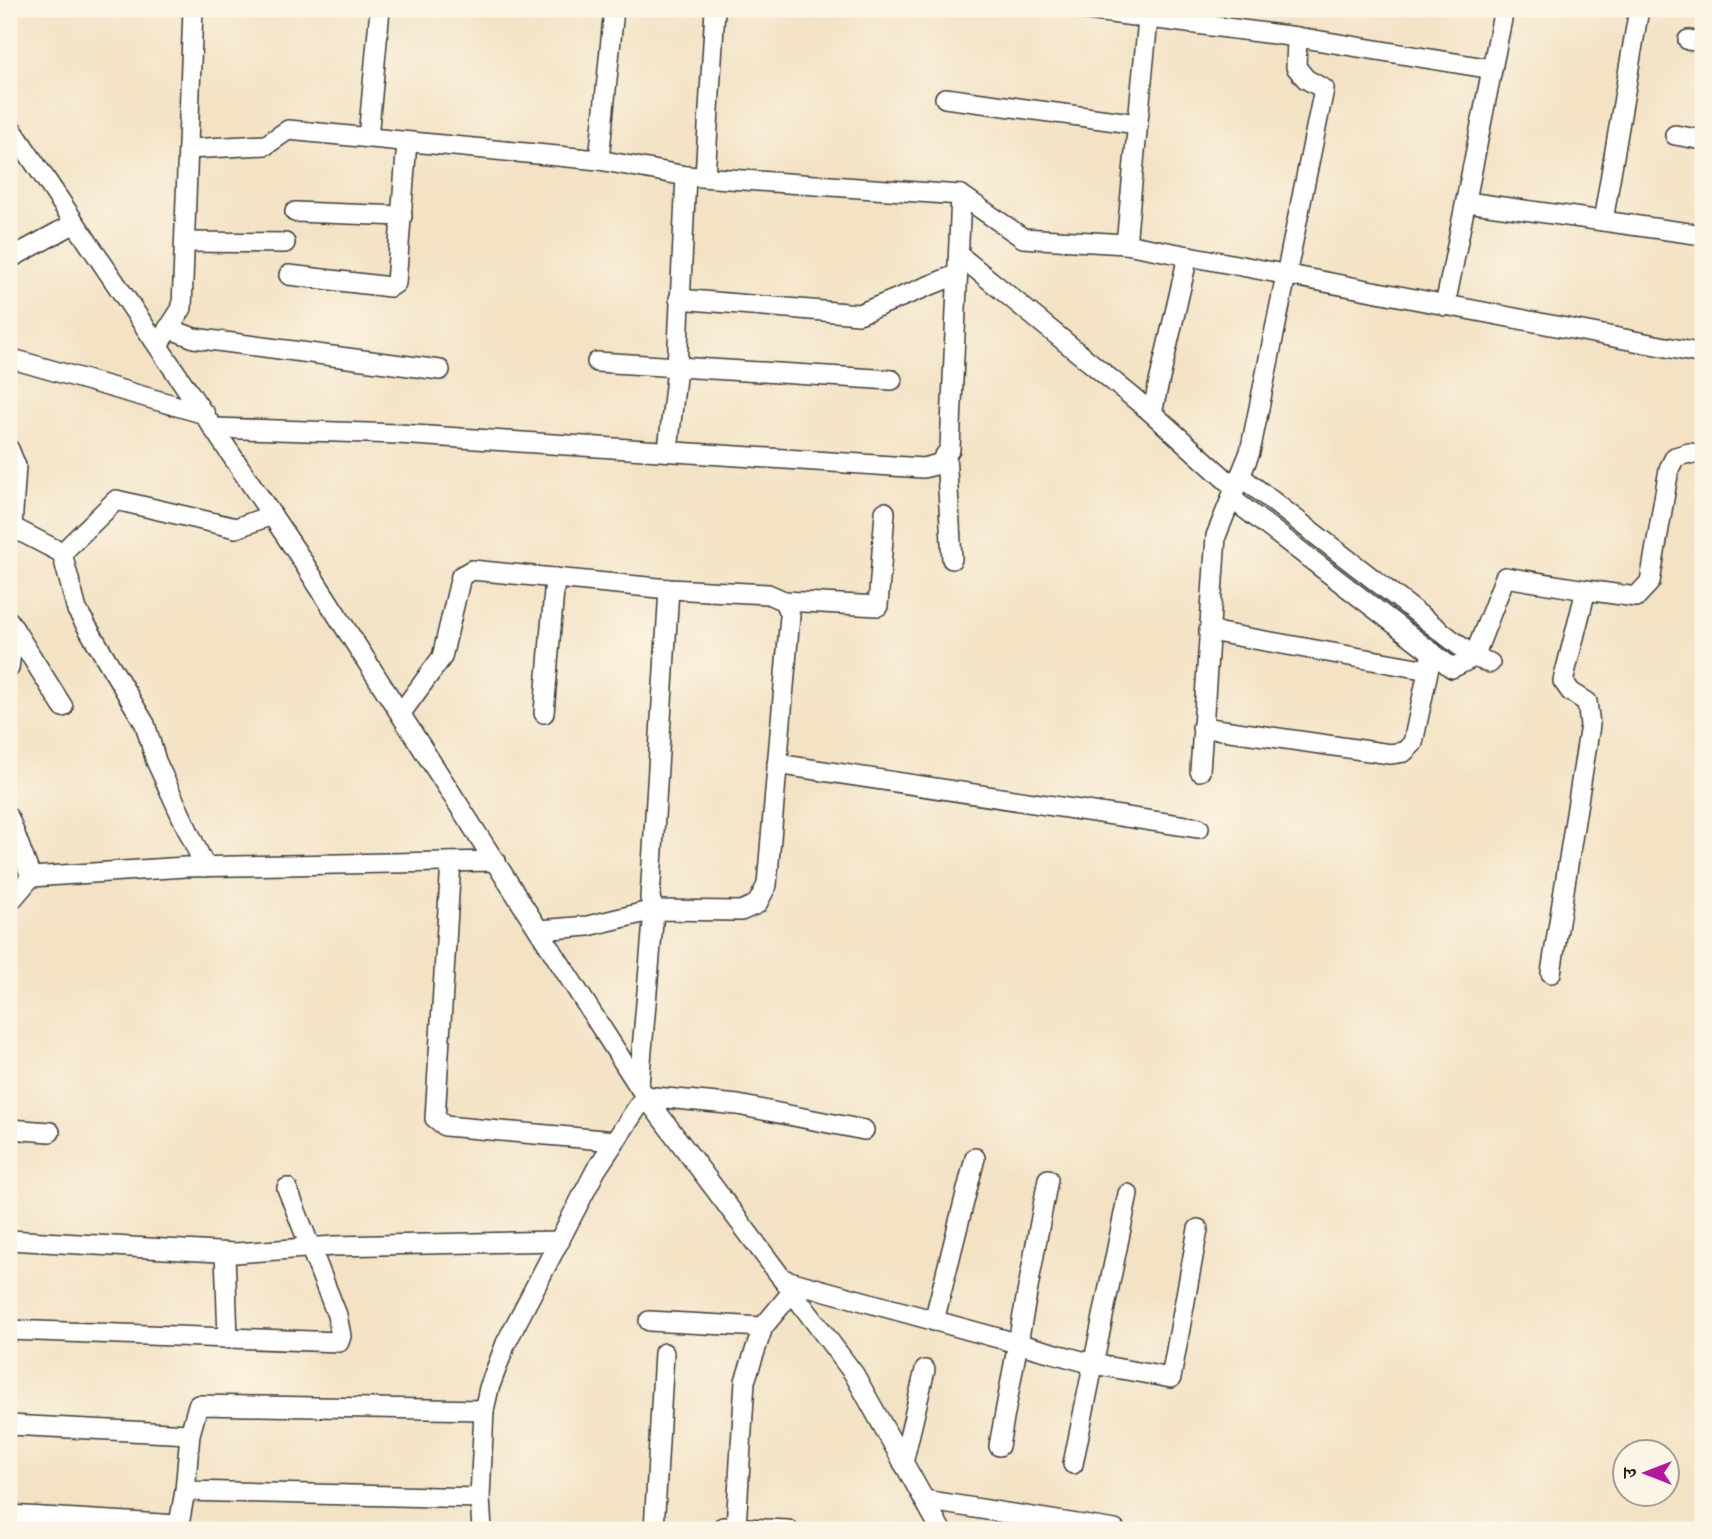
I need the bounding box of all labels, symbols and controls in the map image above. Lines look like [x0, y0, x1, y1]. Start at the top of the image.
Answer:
north arrow [1610, 1438, 1680, 1508]
text: उ [1617, 1467, 1642, 1480]

